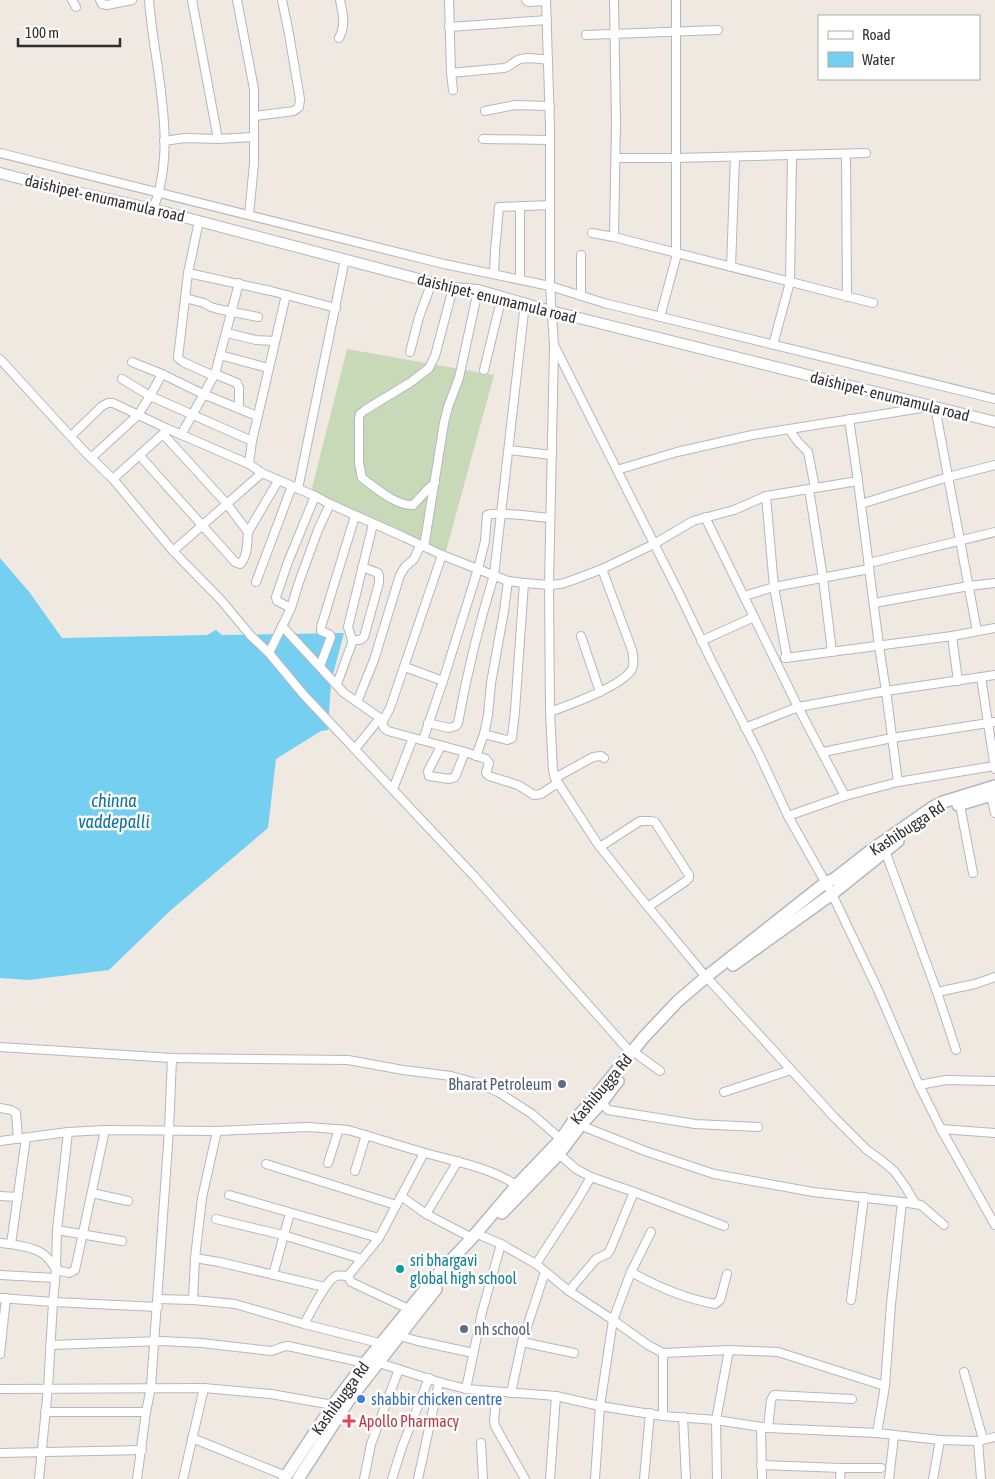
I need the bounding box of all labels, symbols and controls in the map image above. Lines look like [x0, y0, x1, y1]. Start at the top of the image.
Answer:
scale bar [18, 15, 120, 47]
legend [818, 15, 980, 80]
text: 100 m [25, 24, 59, 41]
text: Road [862, 26, 891, 43]
text: Water [862, 51, 895, 68]
street label: daishipet- enumamula road [23, 171, 187, 226]
street label: daishipet- enumamula road [415, 269, 579, 327]
street label: daishipet- enumamula road [808, 367, 972, 425]
water label: chinna vaddepalli [78, 790, 150, 832]
street label: Kashibugga Rd [866, 797, 948, 860]
street label: Kashibugga Rd [567, 1050, 636, 1128]
place label: Bharat Petroleum [448, 1075, 552, 1093]
marker: Bharat Petroleum [556, 1078, 568, 1090]
place label: sri bhargavi global high school [410, 1251, 518, 1288]
marker: sri bhargavi global high school [394, 1263, 406, 1275]
place label: nh school [474, 1320, 531, 1338]
marker: nh school [458, 1323, 470, 1335]
street label: Kashibugga Rd [308, 1358, 373, 1439]
place label: shabbir chicken centre [371, 1390, 502, 1408]
marker: shabbir chicken centre [355, 1393, 367, 1405]
place label: Apollo Pharmacy [359, 1412, 460, 1431]
marker: Apollo Pharmacy [343, 1415, 355, 1427]

